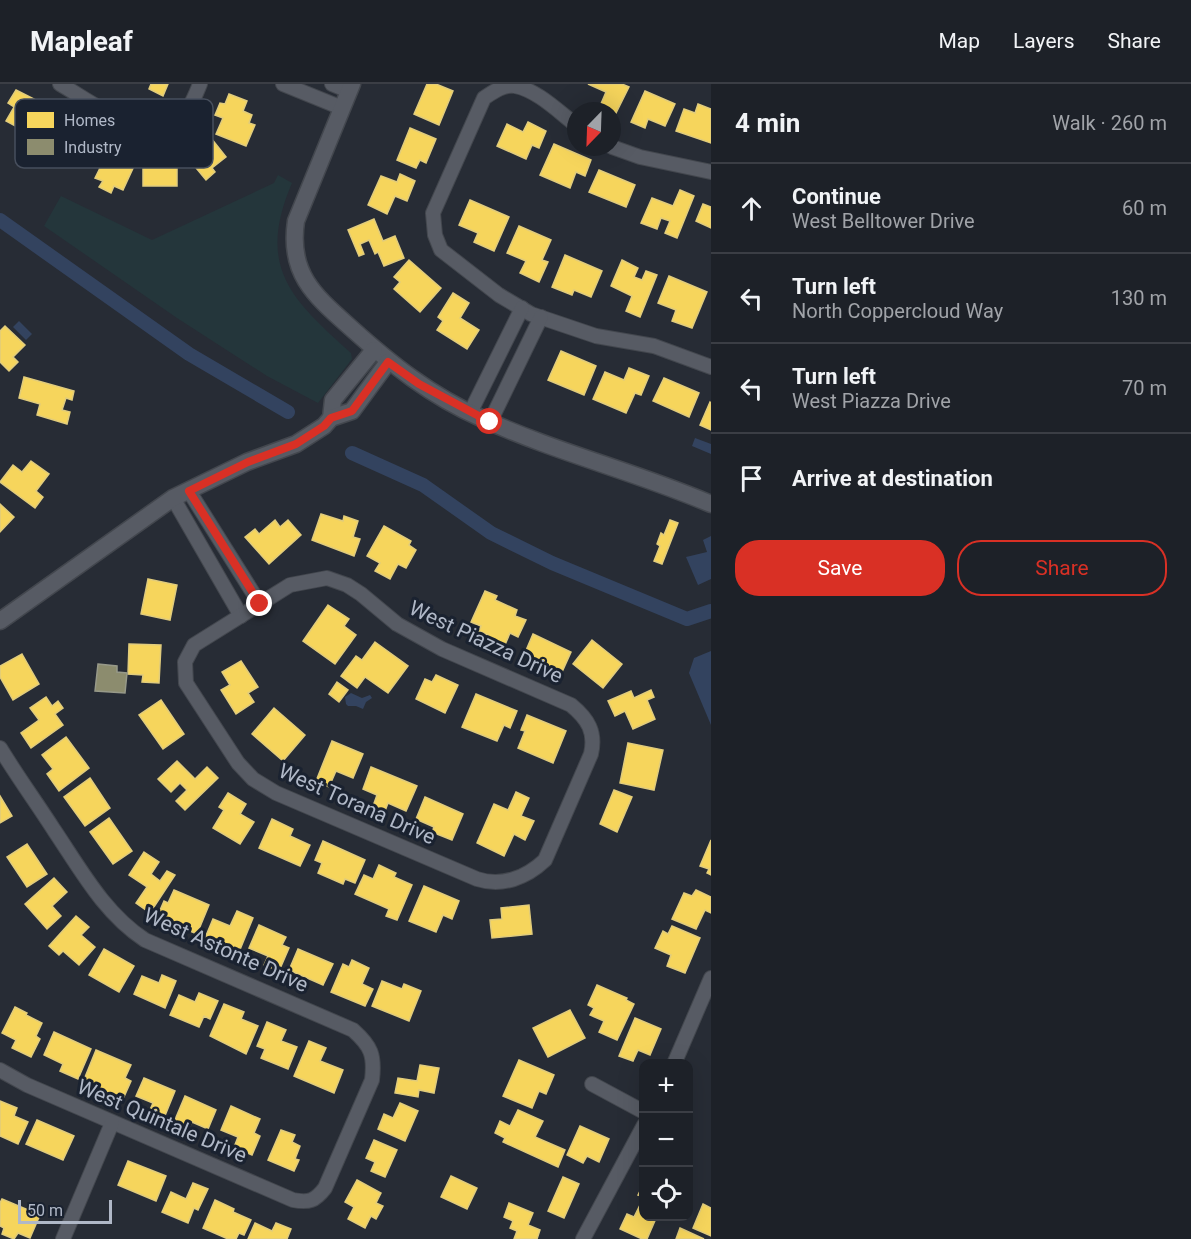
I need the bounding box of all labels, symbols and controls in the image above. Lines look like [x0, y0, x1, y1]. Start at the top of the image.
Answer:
text: Mapleaf [30, 25, 133, 58]
text: Map [938, 29, 980, 53]
text: Layers [1013, 29, 1074, 53]
text: Share [1107, 29, 1161, 53]
legend [15, 99, 213, 168]
north arrow [567, 102, 621, 156]
text: 4 min [735, 108, 800, 138]
text: Homes [64, 111, 115, 130]
text: Walk · 260 m [1052, 111, 1167, 135]
text: Industry [64, 138, 122, 157]
text: Continue [792, 184, 881, 209]
icon: ahead [735, 192, 768, 225]
text: 60 m [1122, 196, 1167, 220]
text: West Belltower Drive [792, 209, 975, 233]
text: Turn left [792, 274, 876, 299]
icon: left [735, 282, 768, 315]
text: 130 m [1111, 286, 1167, 310]
text: North Coppercloud Way [792, 299, 1003, 323]
text: Turn left [792, 364, 876, 389]
icon: left [735, 372, 768, 405]
text: 70 m [1122, 376, 1167, 400]
text: West Piazza Drive [792, 389, 951, 413]
route start [476, 408, 502, 434]
icon: arrive [735, 462, 768, 495]
text: Arrive at destination [792, 466, 993, 491]
button: Save [735, 540, 945, 596]
button: Share [957, 540, 1167, 596]
route end [246, 590, 272, 616]
street label: West Piazza Drive [405, 596, 567, 688]
street label: West Torana Drive [275, 759, 439, 849]
street label: West Astonte Drive [140, 903, 312, 997]
map controls [639, 1059, 693, 1221]
button: + [639, 1059, 693, 1113]
street label: West Quintale Drive [74, 1074, 250, 1168]
button: − [639, 1113, 693, 1167]
button: locate [639, 1167, 693, 1221]
scale bar [18, 1197, 112, 1224]
text: 50 m [27, 1201, 63, 1220]

